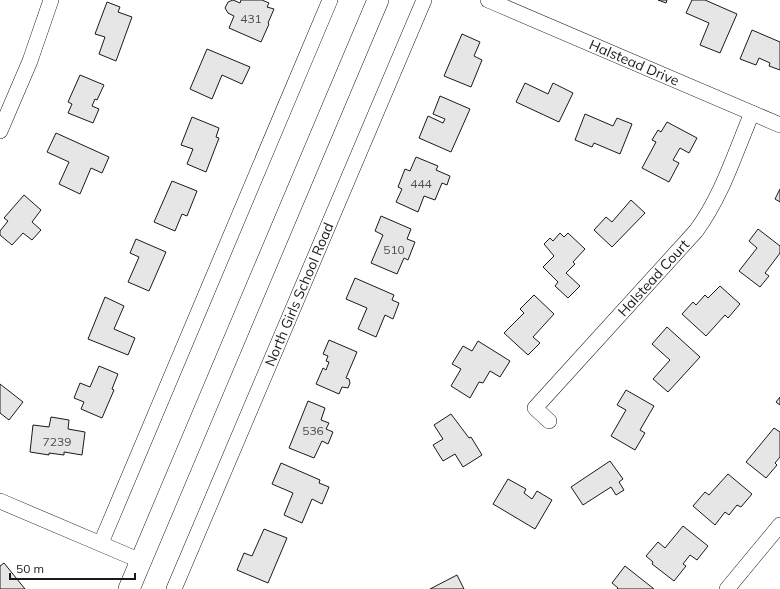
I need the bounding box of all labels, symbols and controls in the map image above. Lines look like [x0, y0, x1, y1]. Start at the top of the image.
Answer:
house number: 431 [240, 11, 262, 26]
street label: Halstead Drive [586, 35, 682, 90]
house number: 444 [410, 176, 432, 191]
street label: North Girls School Road [261, 220, 338, 369]
street label: Halstead Court [614, 236, 693, 320]
house number: 510 [383, 242, 405, 257]
house number: 536 [302, 423, 324, 438]
house number: 7239 [43, 434, 71, 449]
scale bar [10, 555, 135, 581]
text: 50 m [16, 561, 44, 576]

